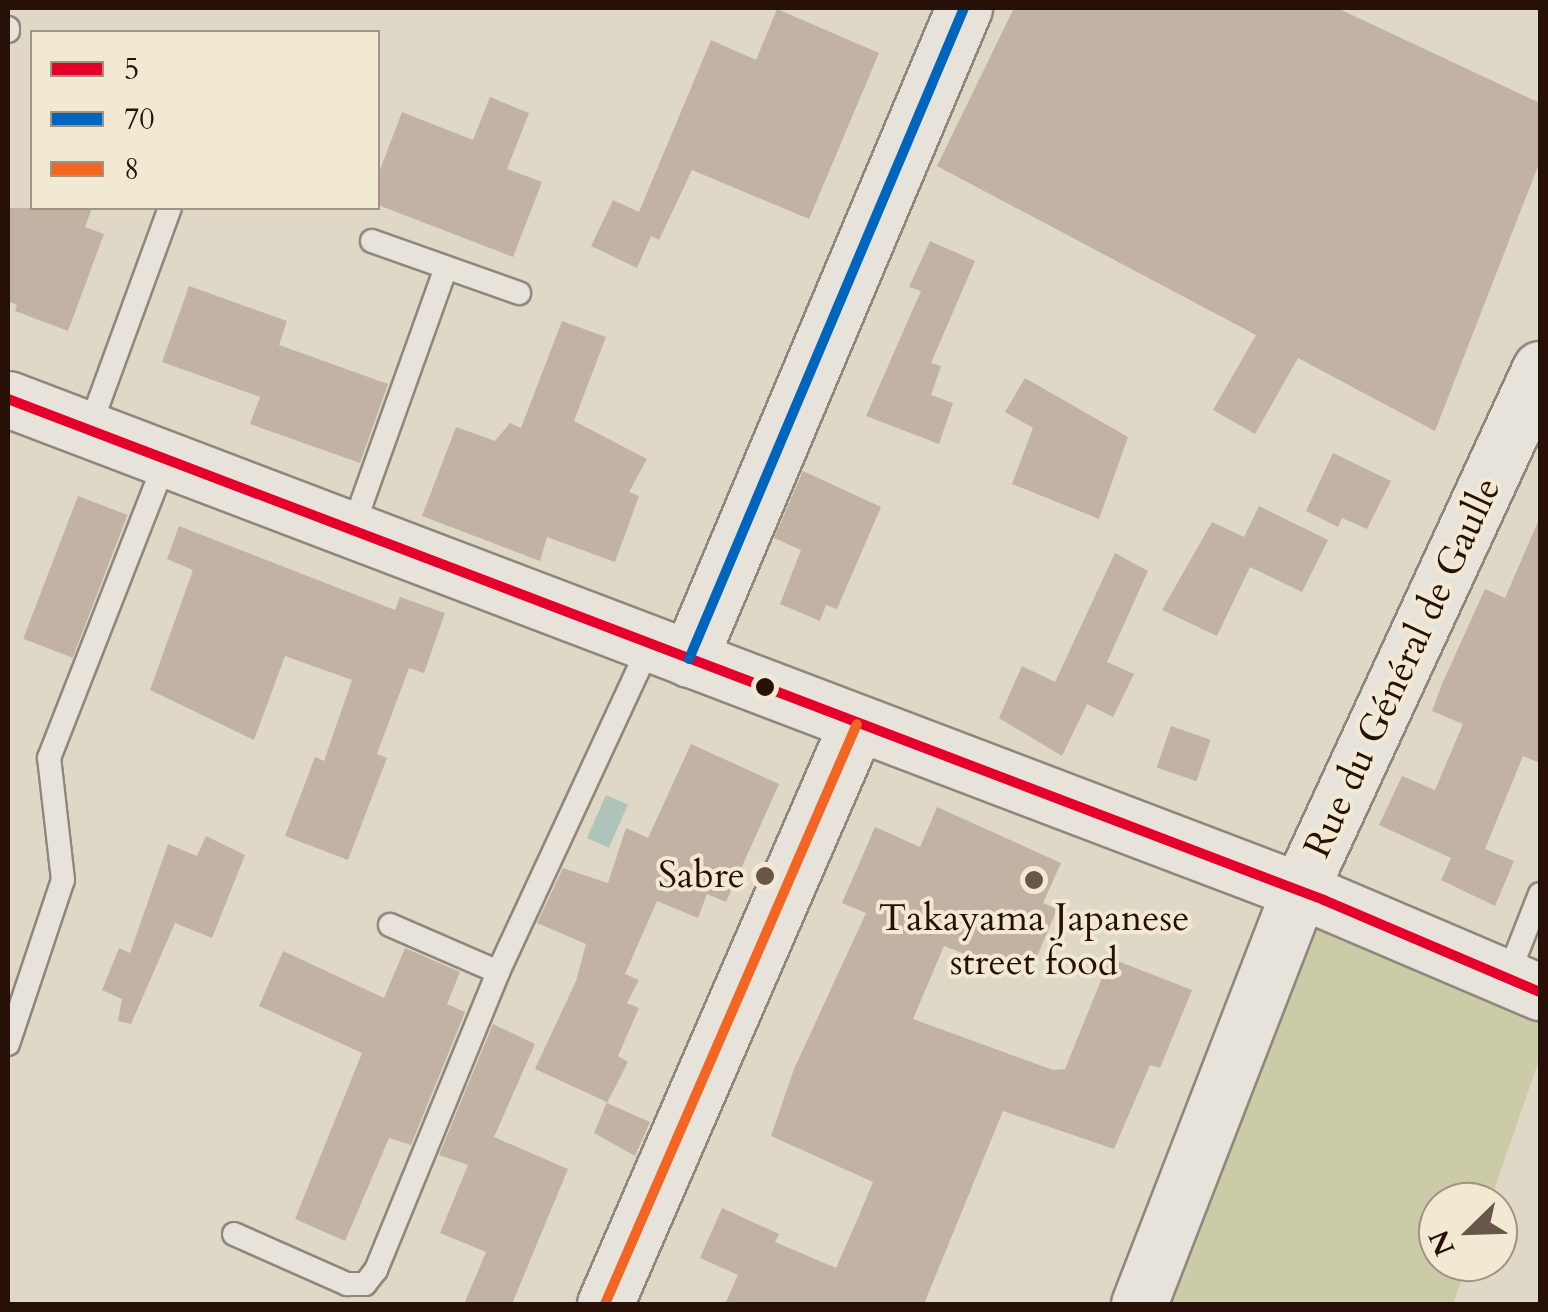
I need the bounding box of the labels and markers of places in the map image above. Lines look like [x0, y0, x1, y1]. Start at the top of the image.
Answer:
unlabelled marker [755, 677, 775, 697]
place label: Sabre [658, 853, 745, 899]
marker: Sabre [754, 865, 776, 887]
marker: Takayama Japanese street food [1023, 869, 1045, 891]
place label: Takayama Japanese street food [878, 896, 1190, 986]

